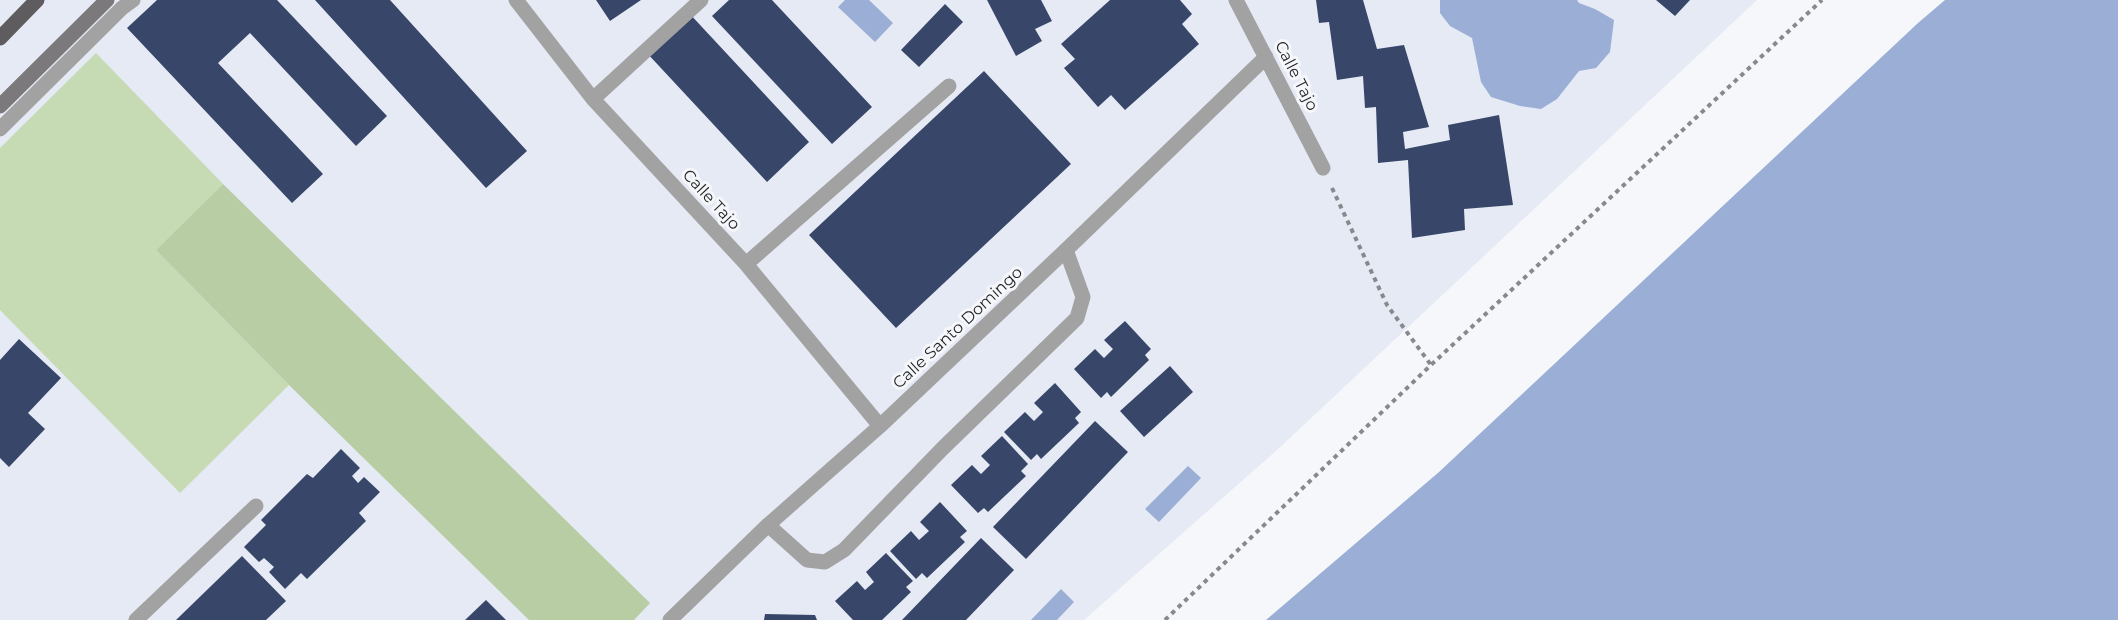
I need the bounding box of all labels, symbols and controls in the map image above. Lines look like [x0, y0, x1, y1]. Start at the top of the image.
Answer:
street label: Calle Tajo [1270, 38, 1322, 114]
street label: Calle Tajo [678, 166, 744, 234]
street label: Calle Santo Domingo [889, 263, 1027, 393]

